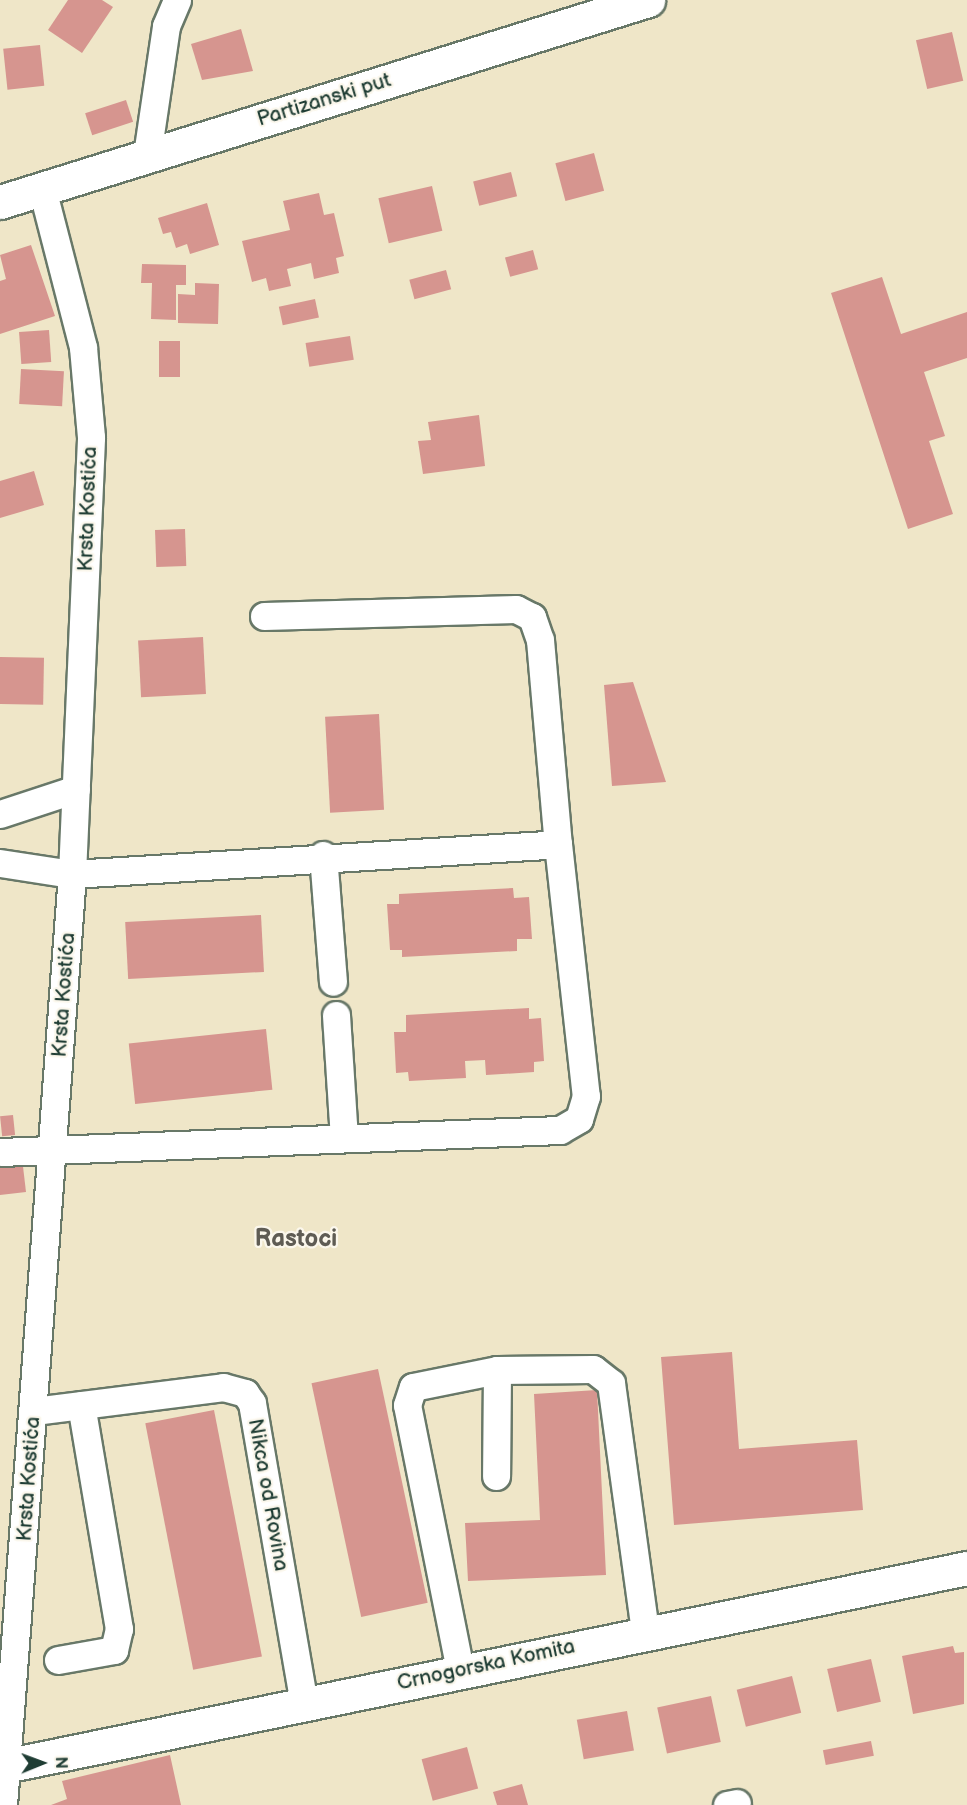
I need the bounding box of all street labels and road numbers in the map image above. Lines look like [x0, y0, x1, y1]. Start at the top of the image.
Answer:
street label: Partizanski put [254, 68, 394, 132]
street label: Krsta Kostića [73, 446, 103, 572]
street label: Krsta Kostića [47, 932, 81, 1058]
street label: Krsta Kostića [12, 1416, 46, 1542]
street label: Nikca od Rovina [242, 1417, 294, 1573]
street label: Crnogorska Komita [395, 1634, 577, 1696]

